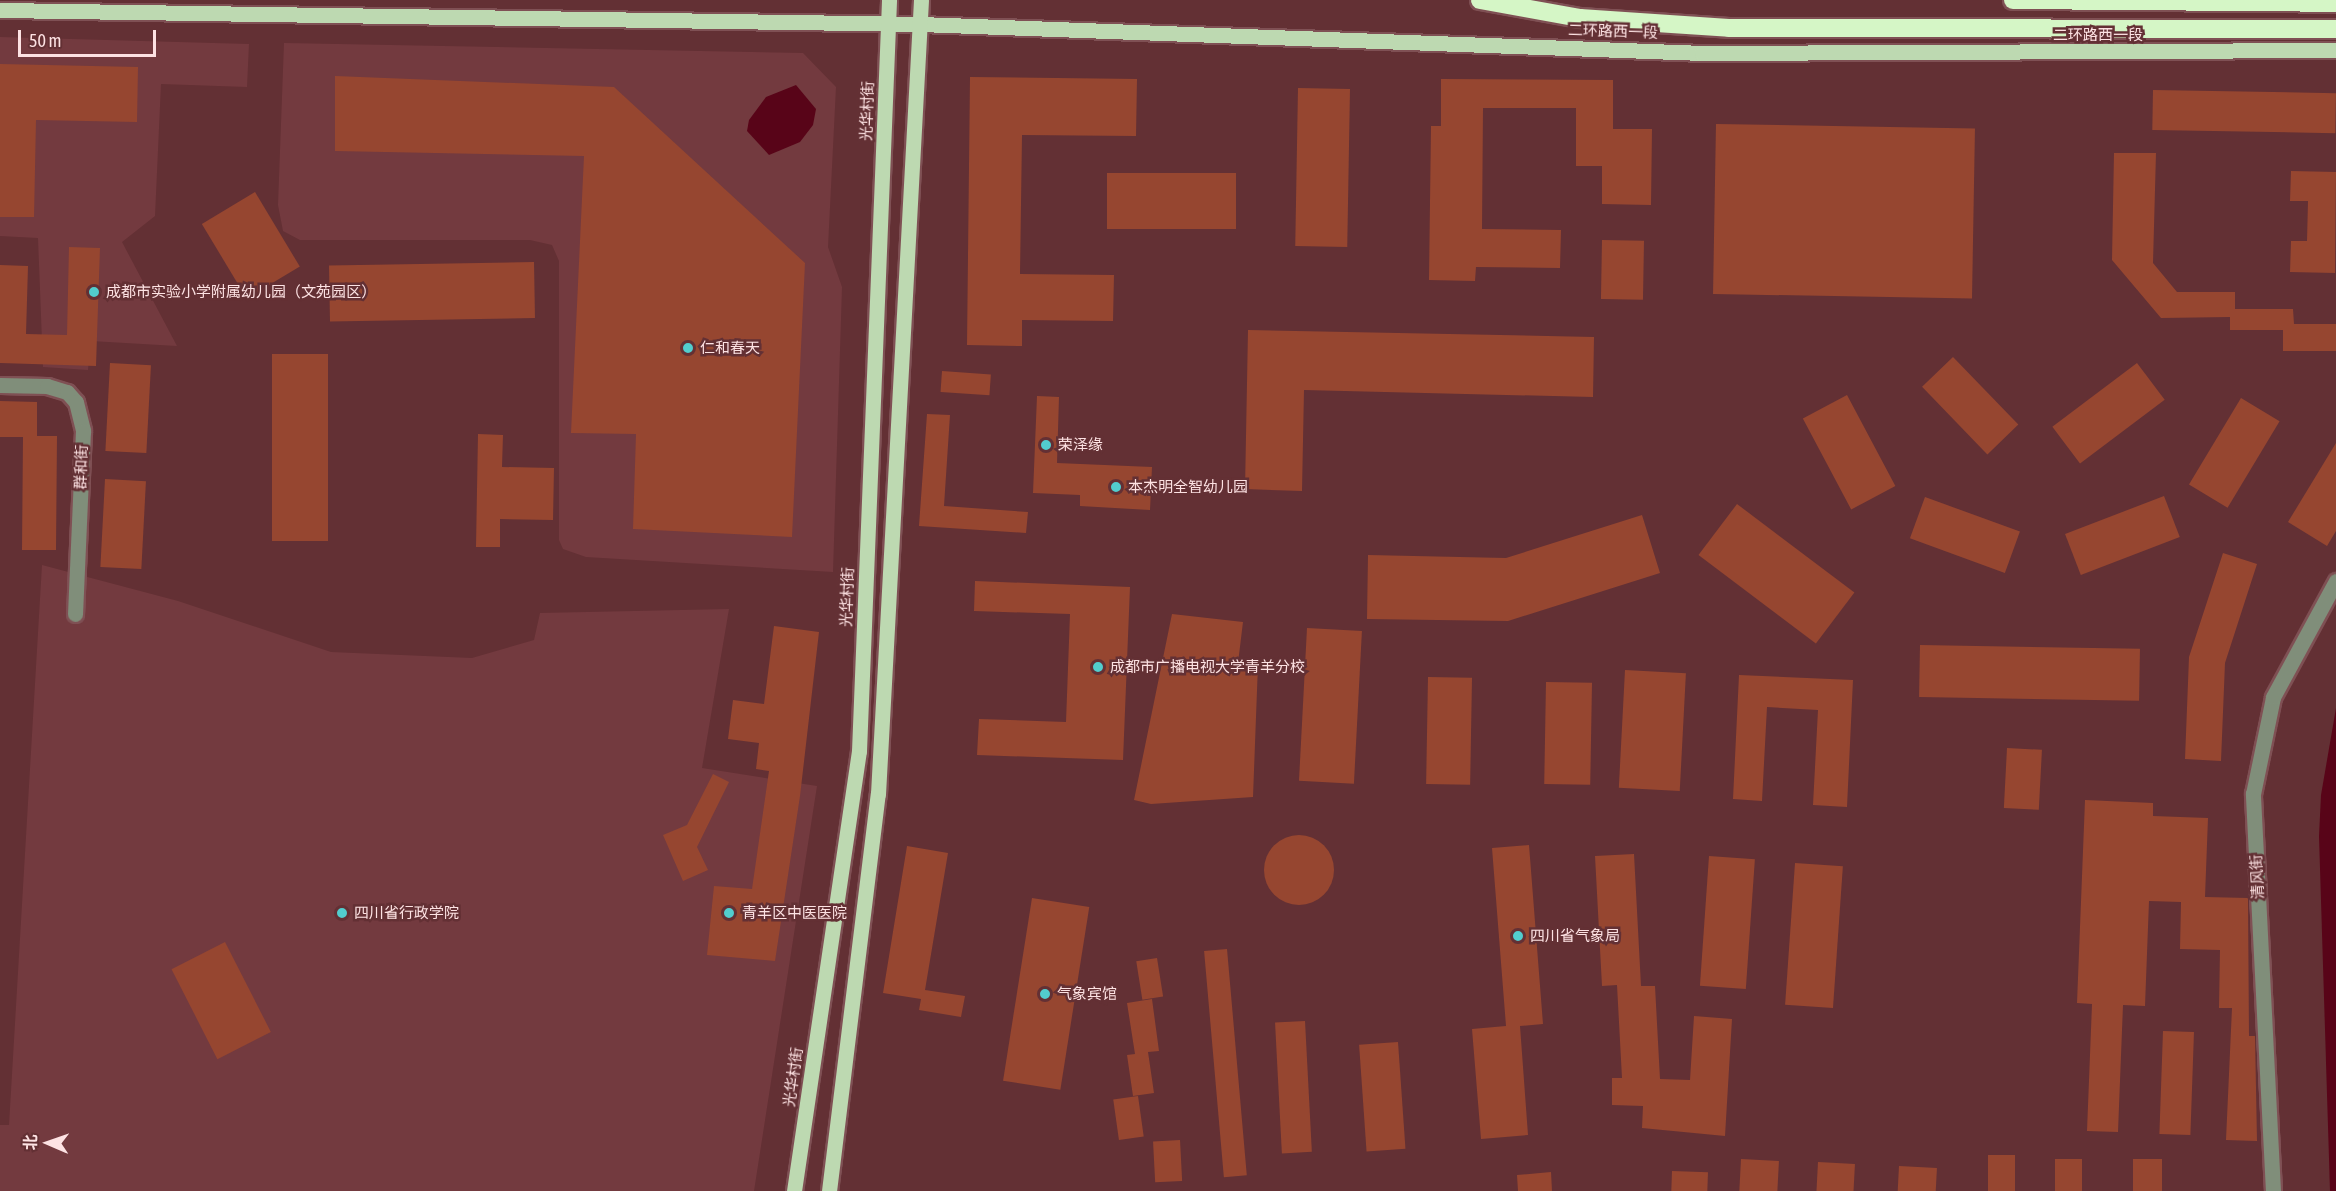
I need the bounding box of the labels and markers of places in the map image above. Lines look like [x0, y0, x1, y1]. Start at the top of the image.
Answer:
place label: 成都市实验小学附属幼儿园（文苑园区） [106, 283, 376, 301]
marker: 成都市实验小学附属幼儿园（文苑园区） [87, 285, 101, 299]
place label: 仁和春天 [700, 339, 760, 357]
marker: 仁和春天 [681, 341, 695, 355]
place label: 荣泽缘 [1058, 436, 1103, 454]
marker: 荣泽缘 [1039, 438, 1053, 452]
place label: 本杰明全智幼儿园 [1128, 478, 1248, 496]
marker: 本杰明全智幼儿园 [1109, 480, 1123, 494]
place label: 成都市广播电视大学青羊分校 [1110, 658, 1305, 676]
marker: 成都市广播电视大学青羊分校 [1091, 660, 1105, 674]
place label: 四川省行政学院 [354, 904, 459, 922]
marker: 青羊区中医医院 [720, 904, 738, 922]
place label: 青羊区中医医院 [742, 904, 847, 922]
marker: 四川省行政学院 [335, 906, 349, 920]
place label: 四川省气象局 [1530, 927, 1620, 945]
marker: 四川省气象局 [1511, 929, 1525, 943]
place label: 气象宾馆 [1057, 985, 1117, 1003]
marker: 气象宾馆 [1038, 987, 1052, 1001]

